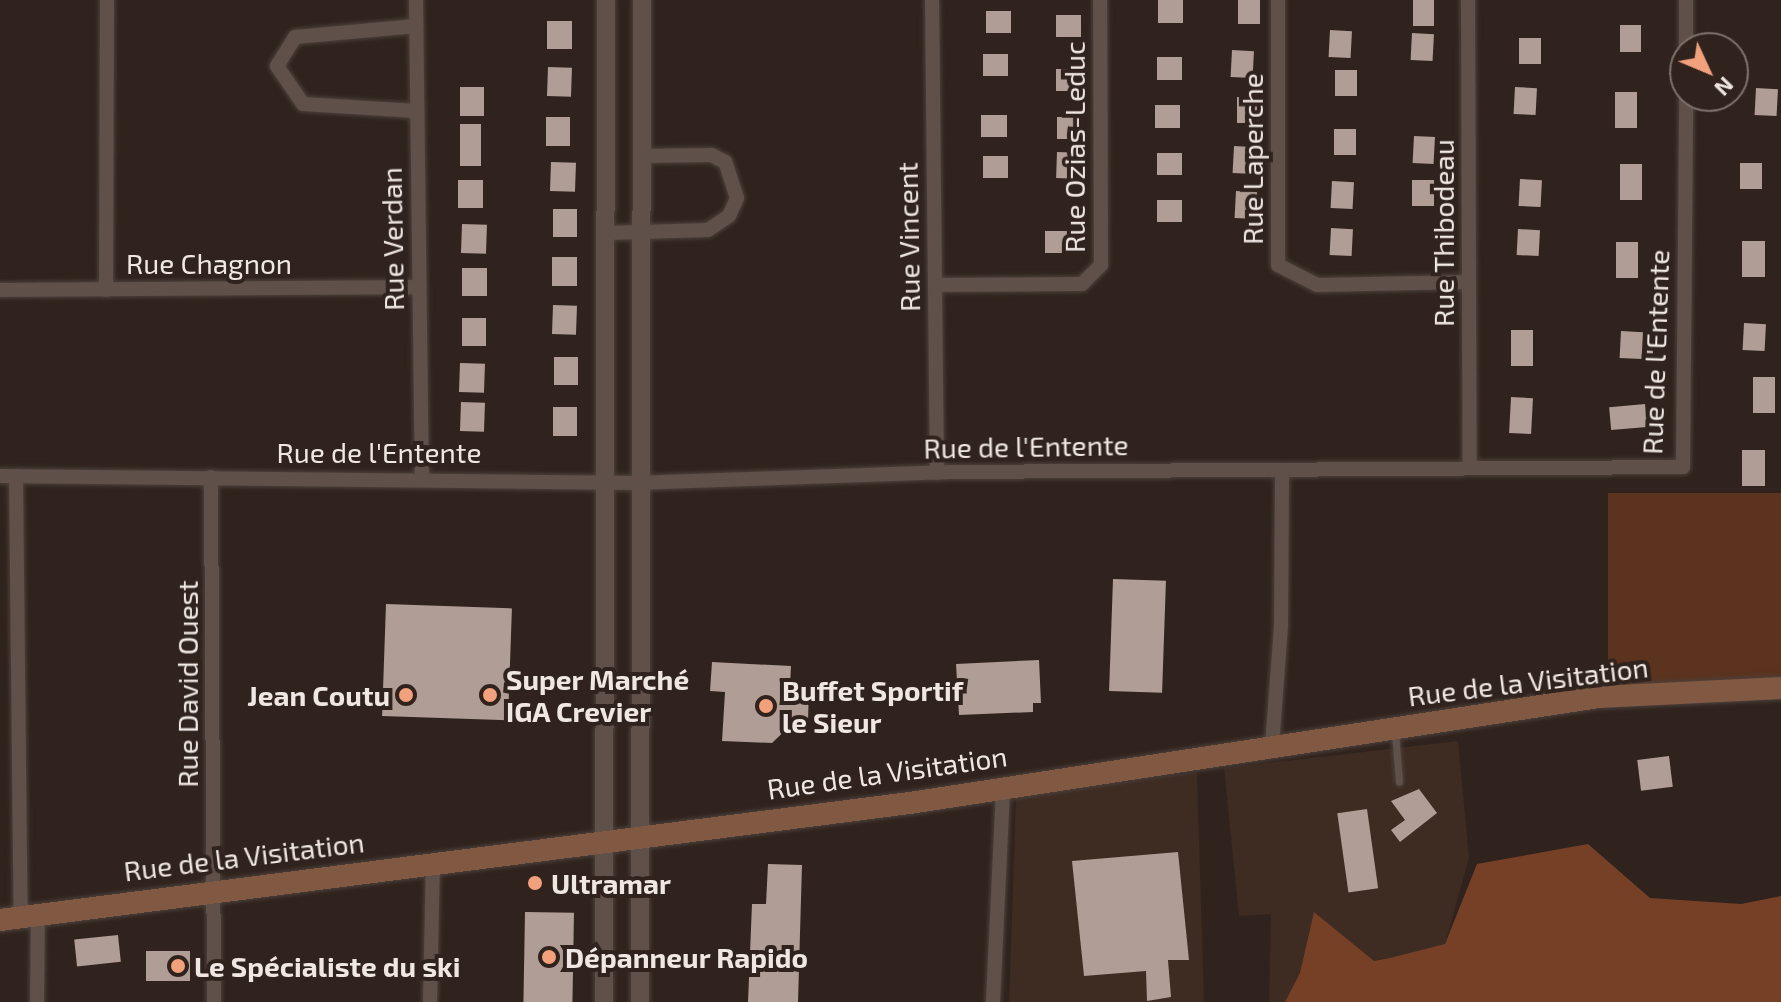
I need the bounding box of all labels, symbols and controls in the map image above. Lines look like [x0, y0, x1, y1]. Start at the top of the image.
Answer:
north arrow [1669, 32, 1749, 112]
street label: Rue Ozias-Leduc [1057, 41, 1091, 253]
street label: Rue Laperche [1235, 73, 1269, 245]
text: N [1710, 73, 1740, 102]
street label: Rue Thibodeau [1426, 139, 1460, 327]
street label: Rue Vincent [890, 162, 926, 312]
street label: Rue Verdan [374, 167, 410, 311]
street label: Rue Chagnon [126, 246, 292, 280]
street label: Rue de l'Entente [1635, 249, 1675, 455]
street label: Rue de l'Entente [923, 427, 1129, 465]
street label: Rue de l'Entente [276, 435, 482, 469]
street label: Rue David Ouest [170, 580, 204, 788]
street label: Rue de la Visitation [1405, 650, 1651, 712]
place label: Super Marché IGA Crevier [506, 662, 690, 728]
place label: Buffet Sportif le Sieur [782, 673, 963, 739]
place label: Jean Coutu [247, 678, 390, 712]
marker: Jean Coutu [397, 686, 415, 704]
marker: Super Marché IGA Crevier [481, 686, 499, 704]
marker: Buffet Sportif le Sieur [757, 697, 775, 715]
street label: Rue de la Visitation [764, 738, 1010, 806]
street label: Rue de la Visitation [121, 825, 367, 887]
place label: Ultramar [551, 866, 671, 900]
marker: Ultramar [526, 874, 544, 892]
place label: Dépanneur Rapido [565, 940, 809, 974]
marker: Dépanneur Rapido [540, 948, 558, 966]
place label: Le Spécialiste du ski [194, 949, 460, 983]
marker: Le Spécialiste du ski [169, 957, 187, 975]

